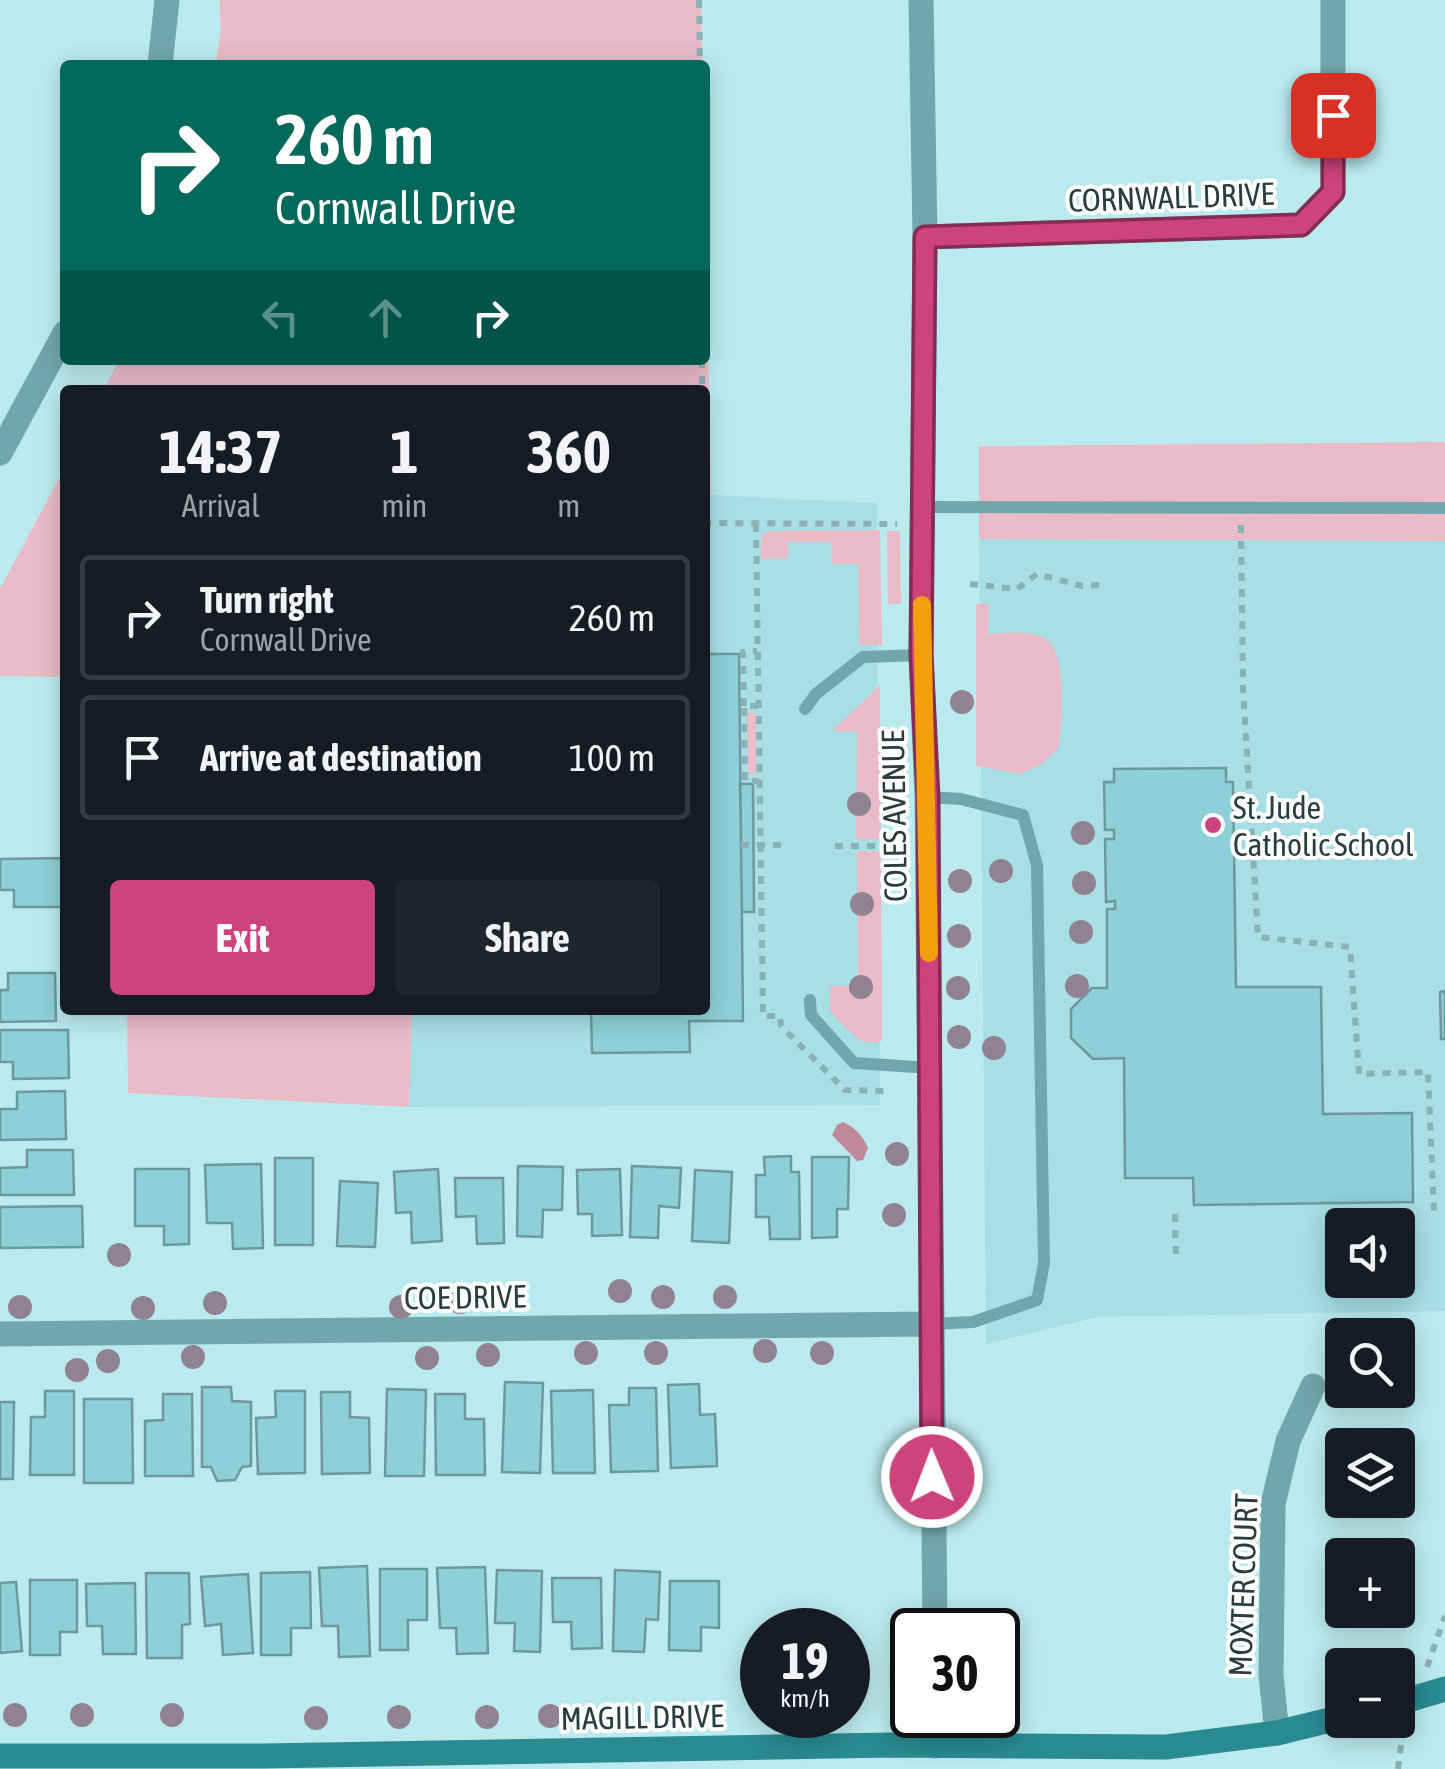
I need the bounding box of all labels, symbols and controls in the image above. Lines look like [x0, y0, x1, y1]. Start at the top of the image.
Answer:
pin [1291, 73, 1376, 158]
icon: arrive [1306, 88, 1361, 143]
text: 260 m [275, 99, 434, 179]
icon: right [110, 100, 240, 230]
street label: CORNWALL DRIVE [1067, 175, 1275, 219]
text: Cornwall Drive [275, 182, 516, 234]
icon: left [253, 290, 308, 345]
icon: ahead [358, 290, 413, 345]
icon: right [463, 290, 518, 345]
text: 14:37 [159, 417, 282, 486]
text: 1 [390, 417, 419, 486]
text: 360 [526, 417, 611, 486]
text: Arrival [182, 487, 260, 524]
text: min [381, 487, 427, 524]
text: m [557, 487, 580, 524]
text: Turn right [200, 578, 334, 621]
icon: right [115, 590, 170, 645]
text: 260 m [569, 596, 655, 639]
text: Cornwall Drive [200, 621, 372, 658]
street label: COLES AVENUE [874, 729, 914, 902]
icon: arrive [115, 730, 170, 785]
text: Arrive at destination [200, 736, 482, 779]
text: 100 m [569, 736, 655, 779]
place label: St. Jude Catholic School [1233, 789, 1414, 863]
marker: St. Jude Catholic School [1202, 814, 1224, 836]
button: Exit [110, 880, 375, 995]
button: Share [395, 880, 660, 995]
map controls [1325, 1208, 1415, 1738]
button: sound [1325, 1208, 1415, 1298]
street label: COE DRIVE [404, 1277, 527, 1317]
button: search [1325, 1318, 1415, 1408]
position arrow [880, 1425, 984, 1529]
button: layers [1325, 1428, 1415, 1518]
street label: MOXTER COURT [1221, 1493, 1265, 1677]
button: + [1325, 1538, 1415, 1628]
speed limit sign: 30 [890, 1608, 1020, 1738]
text: 19 [781, 1632, 828, 1690]
button: − [1325, 1648, 1415, 1738]
text: km/h [780, 1684, 830, 1712]
street label: MAGILL DRIVE [560, 1697, 724, 1737]

